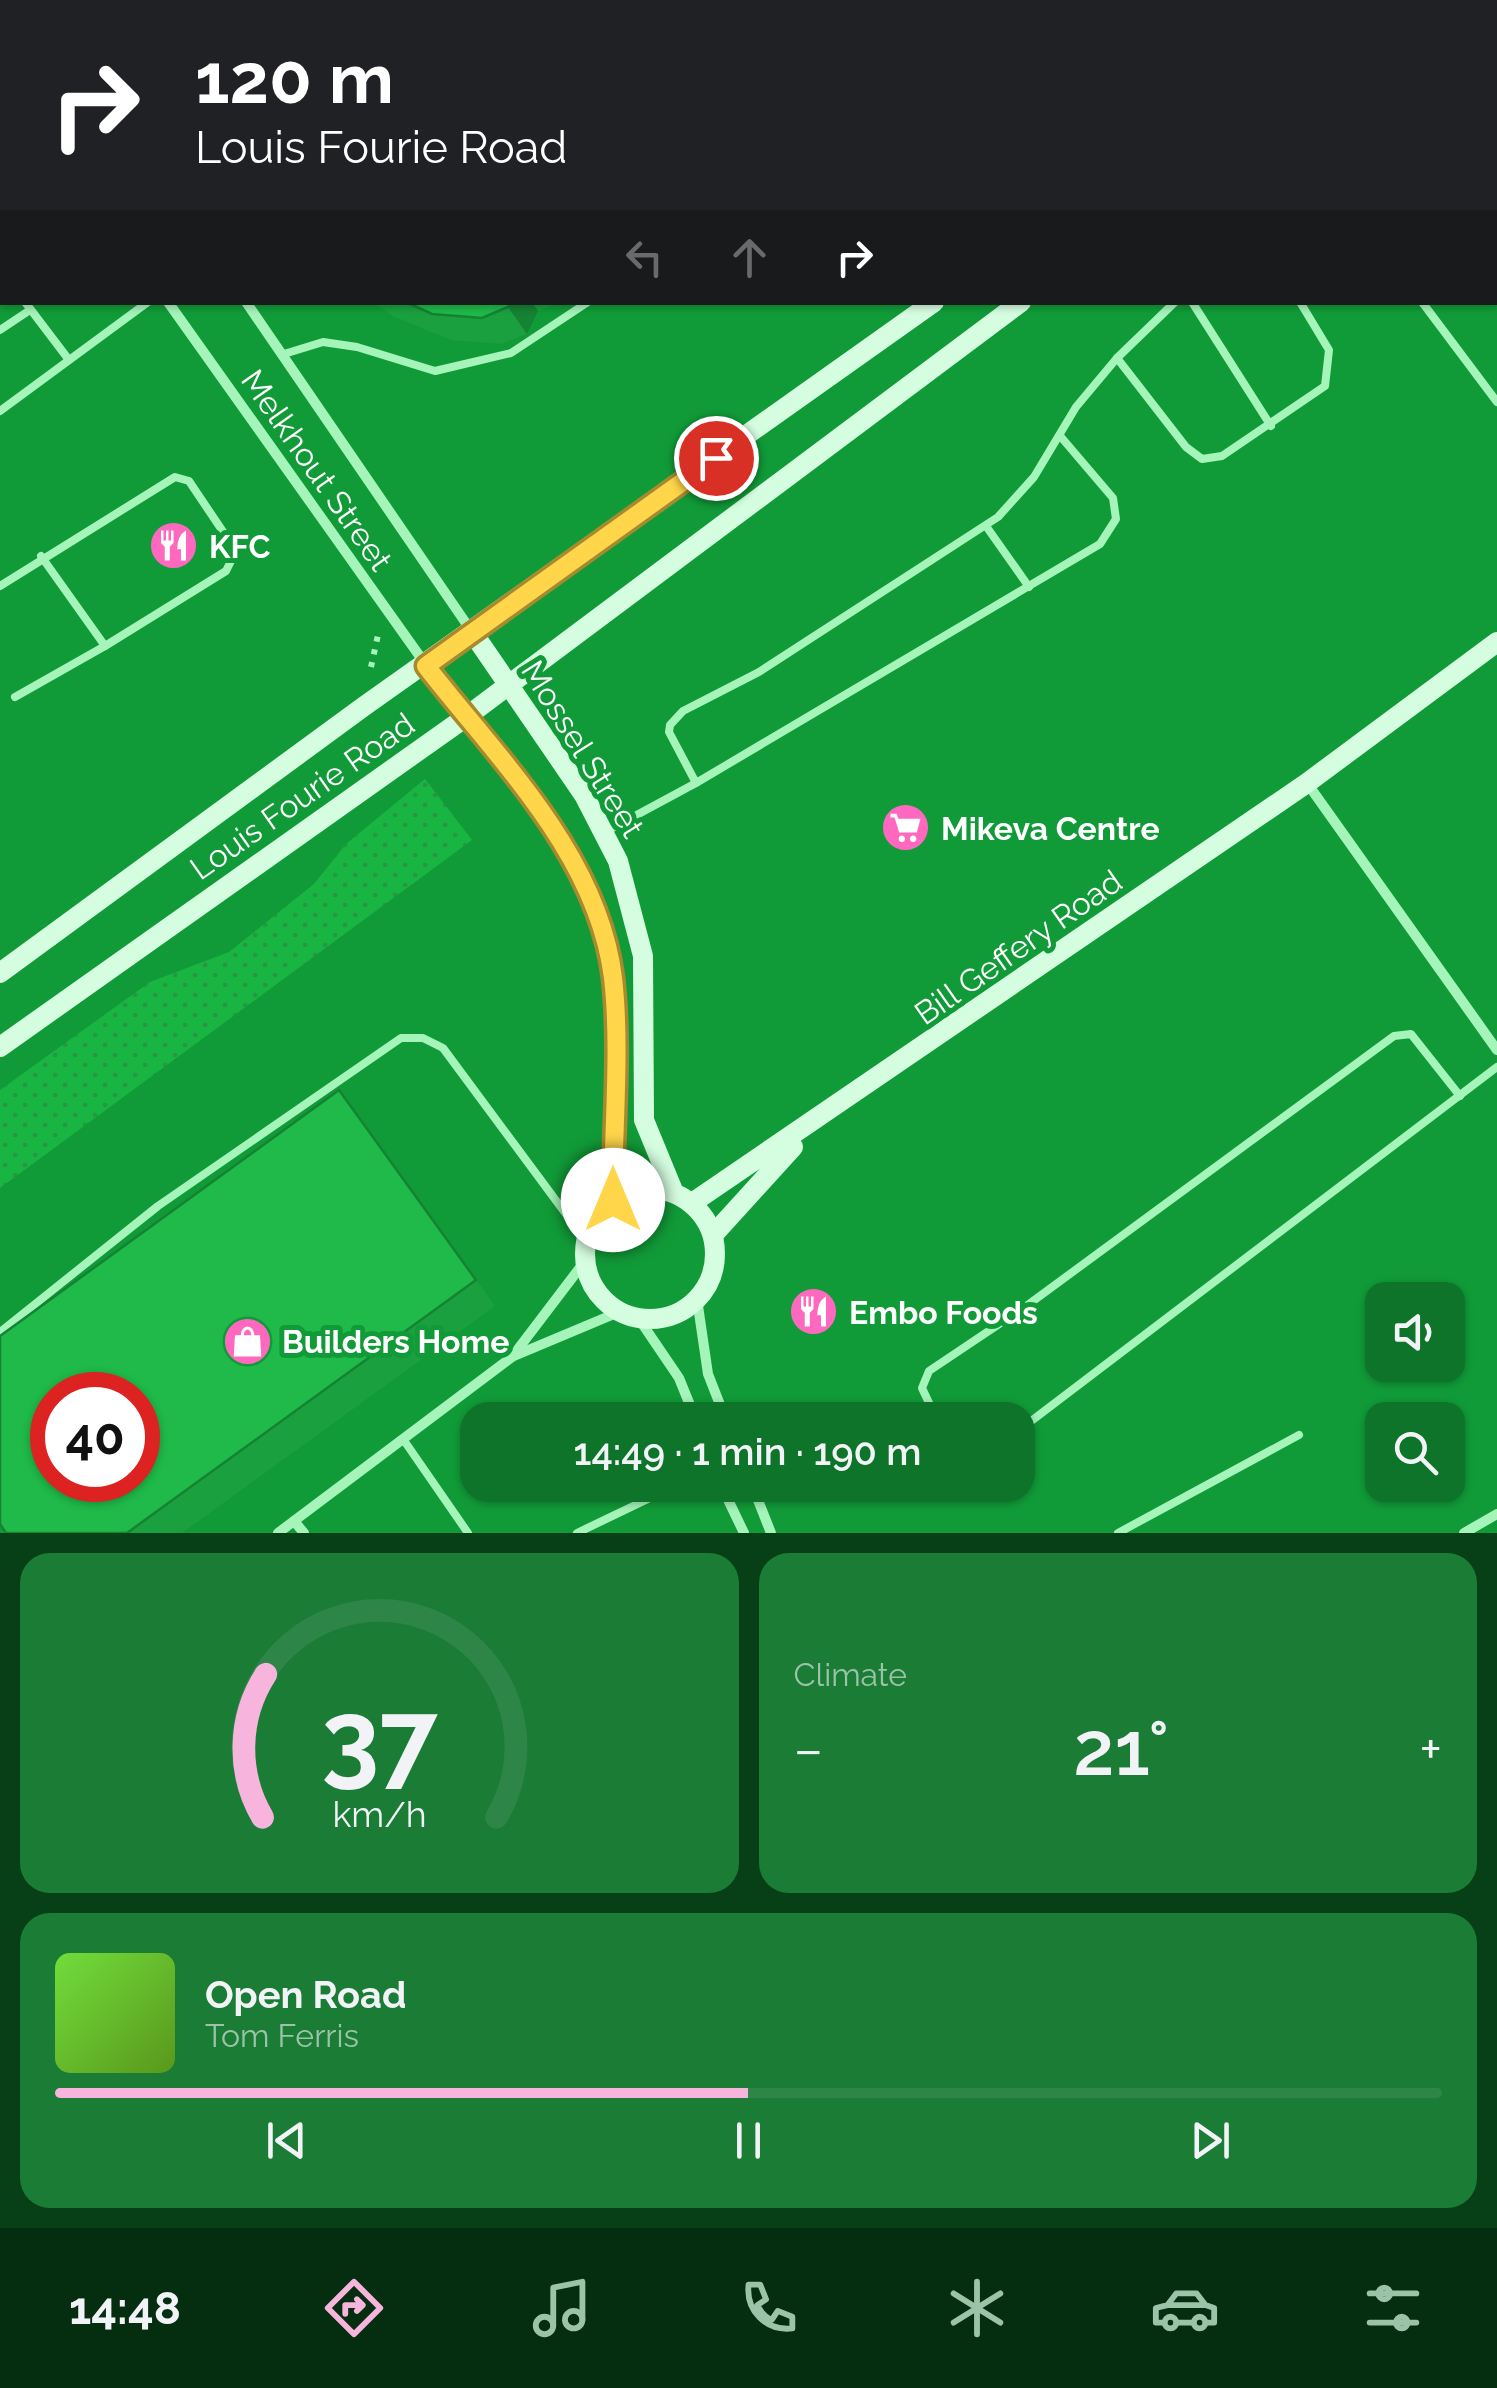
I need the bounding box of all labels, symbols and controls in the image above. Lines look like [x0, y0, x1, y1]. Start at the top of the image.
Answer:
text: 120 m [195, 37, 394, 119]
icon: right [30, 40, 160, 170]
text: Louis Fourie Road [195, 121, 567, 174]
icon: left [617, 230, 672, 285]
icon: ahead [722, 230, 777, 285]
icon: right [827, 230, 882, 285]
street label: Melkhout Street [234, 363, 400, 578]
pin [674, 416, 759, 501]
icon: arrive [689, 431, 744, 486]
restaurant icon: KFC [148, 520, 200, 572]
place label: KFC [209, 528, 270, 565]
street label: Mossel Street [514, 654, 652, 844]
street label: Louis Fourie Road [183, 705, 421, 887]
supermarket icon: Mikeva Centre [880, 802, 932, 854]
place label: Mikeva Centre [941, 810, 1160, 847]
street label: Bill Geffery Road [907, 862, 1129, 1032]
position arrow [561, 1148, 665, 1252]
map controls [1365, 1282, 1465, 1502]
button: sound [1365, 1282, 1465, 1382]
restaurant icon: Embo Foods [788, 1286, 840, 1338]
place label: Embo Foods [849, 1294, 1038, 1331]
shop icon: Builders Home [221, 1315, 273, 1367]
place label: Builders Home [282, 1323, 509, 1360]
speed limit sign: 40 [30, 1372, 160, 1502]
button: search [1365, 1402, 1465, 1502]
text: 14:49 · 1 min · 190 m [574, 1429, 921, 1474]
text: Climate [794, 1656, 907, 1693]
text: 37 [321, 1677, 438, 1799]
text: 21° [1073, 1704, 1169, 1793]
text: − [794, 1717, 823, 1782]
text: + [1419, 1717, 1442, 1782]
text: km/h [332, 1793, 426, 1835]
text: Open Road [205, 1972, 406, 2017]
text: Tom Ferris [205, 2017, 359, 2054]
icon: previous [259, 2113, 314, 2168]
icon: pause [721, 2113, 776, 2168]
icon: next [1183, 2113, 1238, 2168]
icon: directions [319, 2273, 389, 2343]
icon: music [527, 2273, 597, 2343]
icon: phone [734, 2273, 804, 2343]
icon: climate [942, 2273, 1012, 2343]
icon: car [1150, 2273, 1220, 2343]
icon: filters [1358, 2273, 1428, 2343]
text: 14:48 [69, 2282, 181, 2335]

